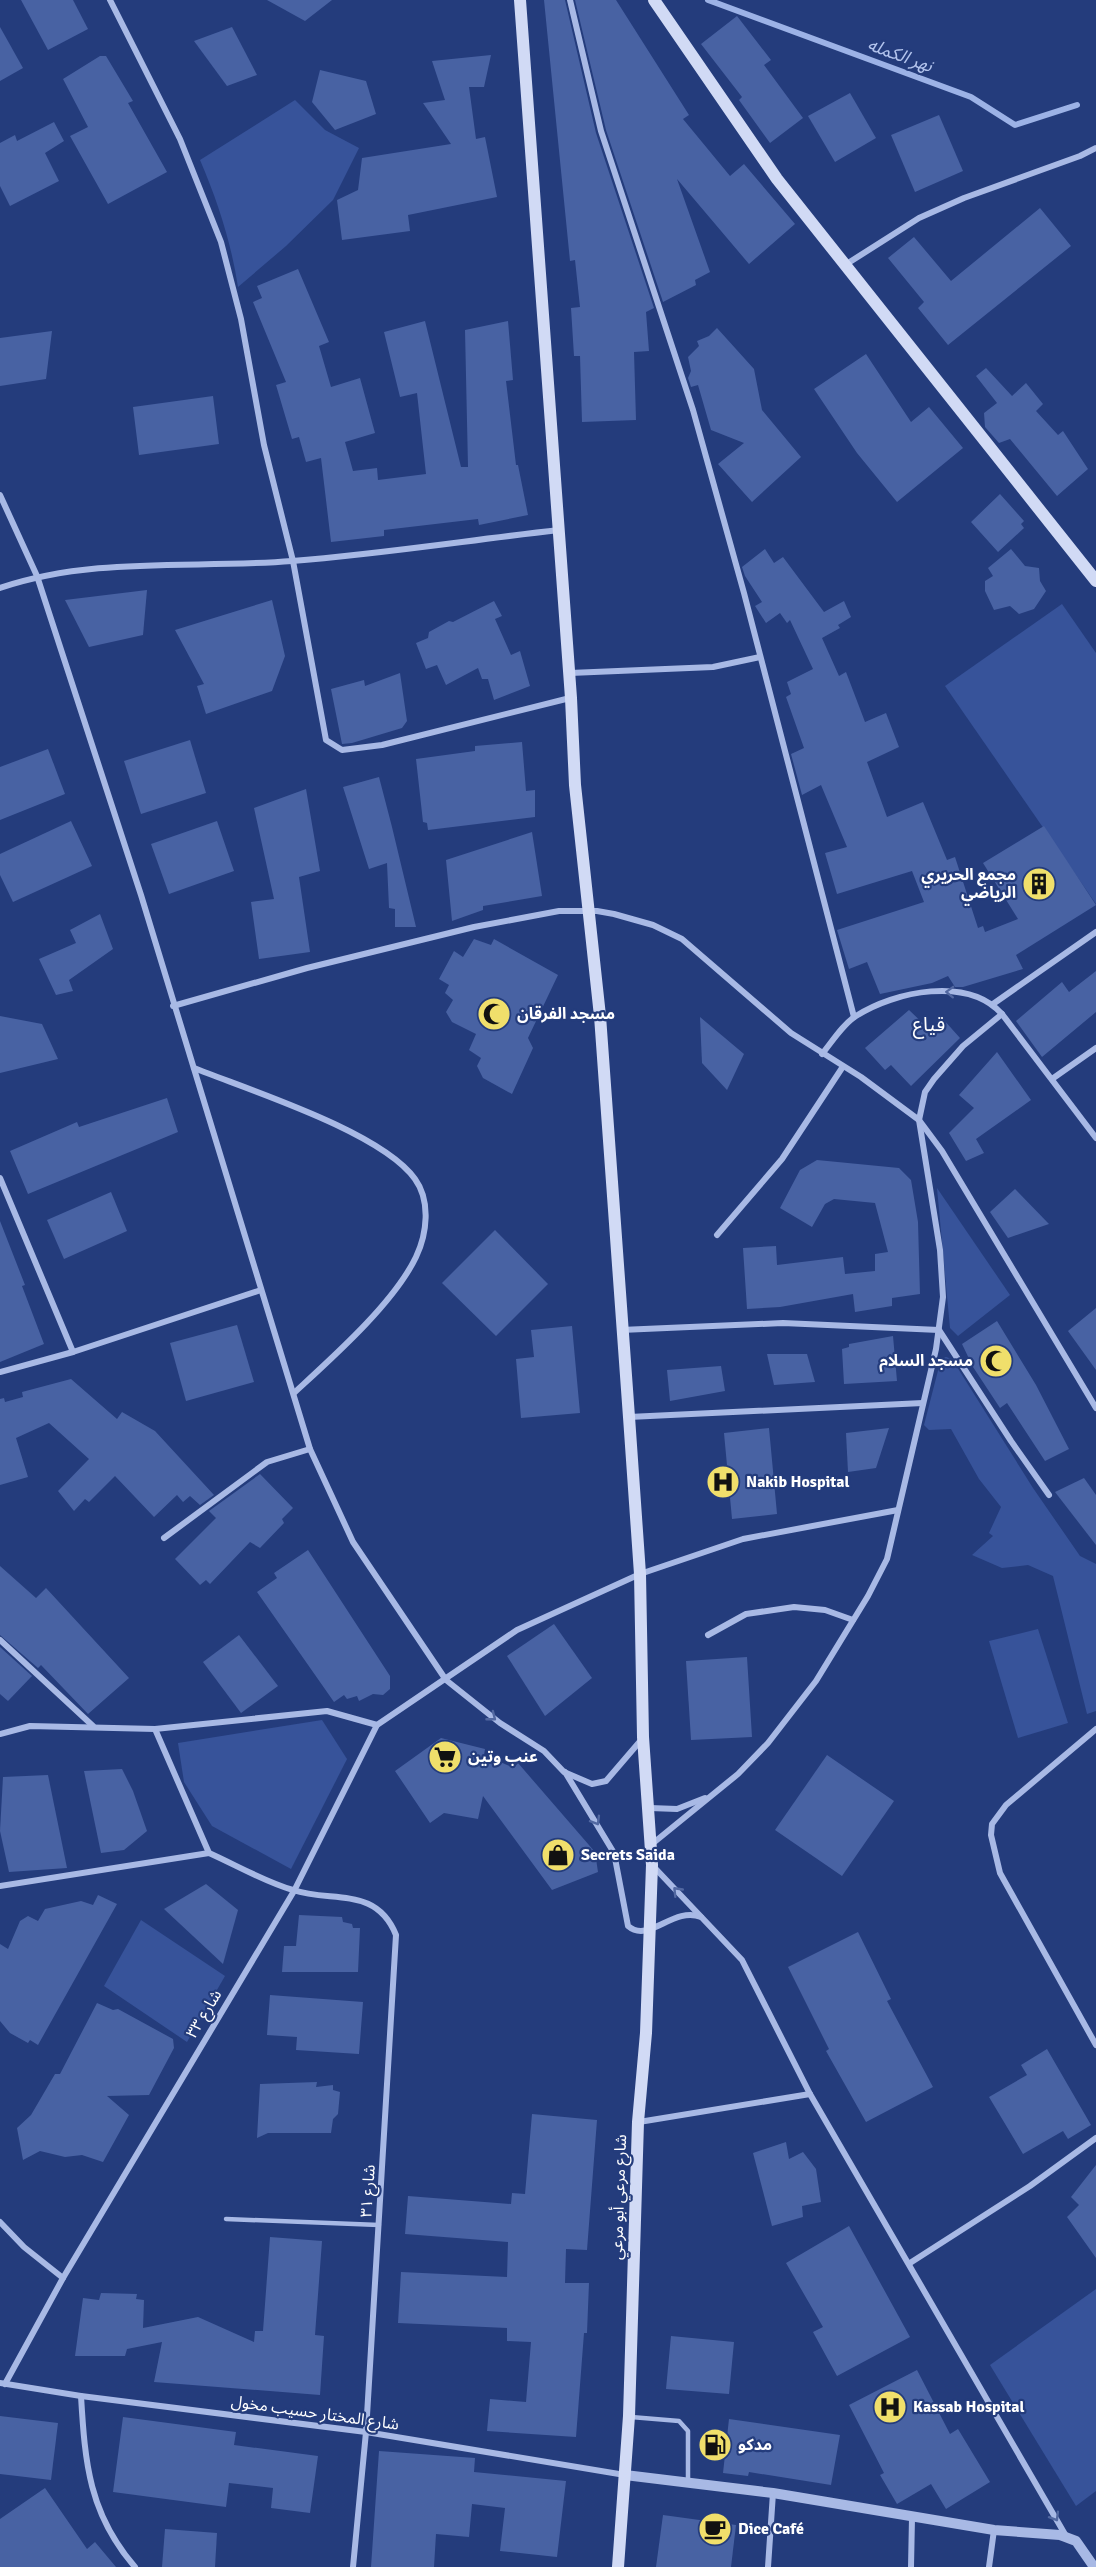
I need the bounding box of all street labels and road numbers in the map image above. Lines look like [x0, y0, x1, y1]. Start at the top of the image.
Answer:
street label: شارع ٣٣ [182, 1986, 228, 2043]
street label: شارع مرعي أبو مرعي [607, 2134, 633, 2260]
street label: شارع ٣١ [356, 2164, 382, 2218]
street label: شارع المختار حسيب مخول [229, 2391, 400, 2437]

